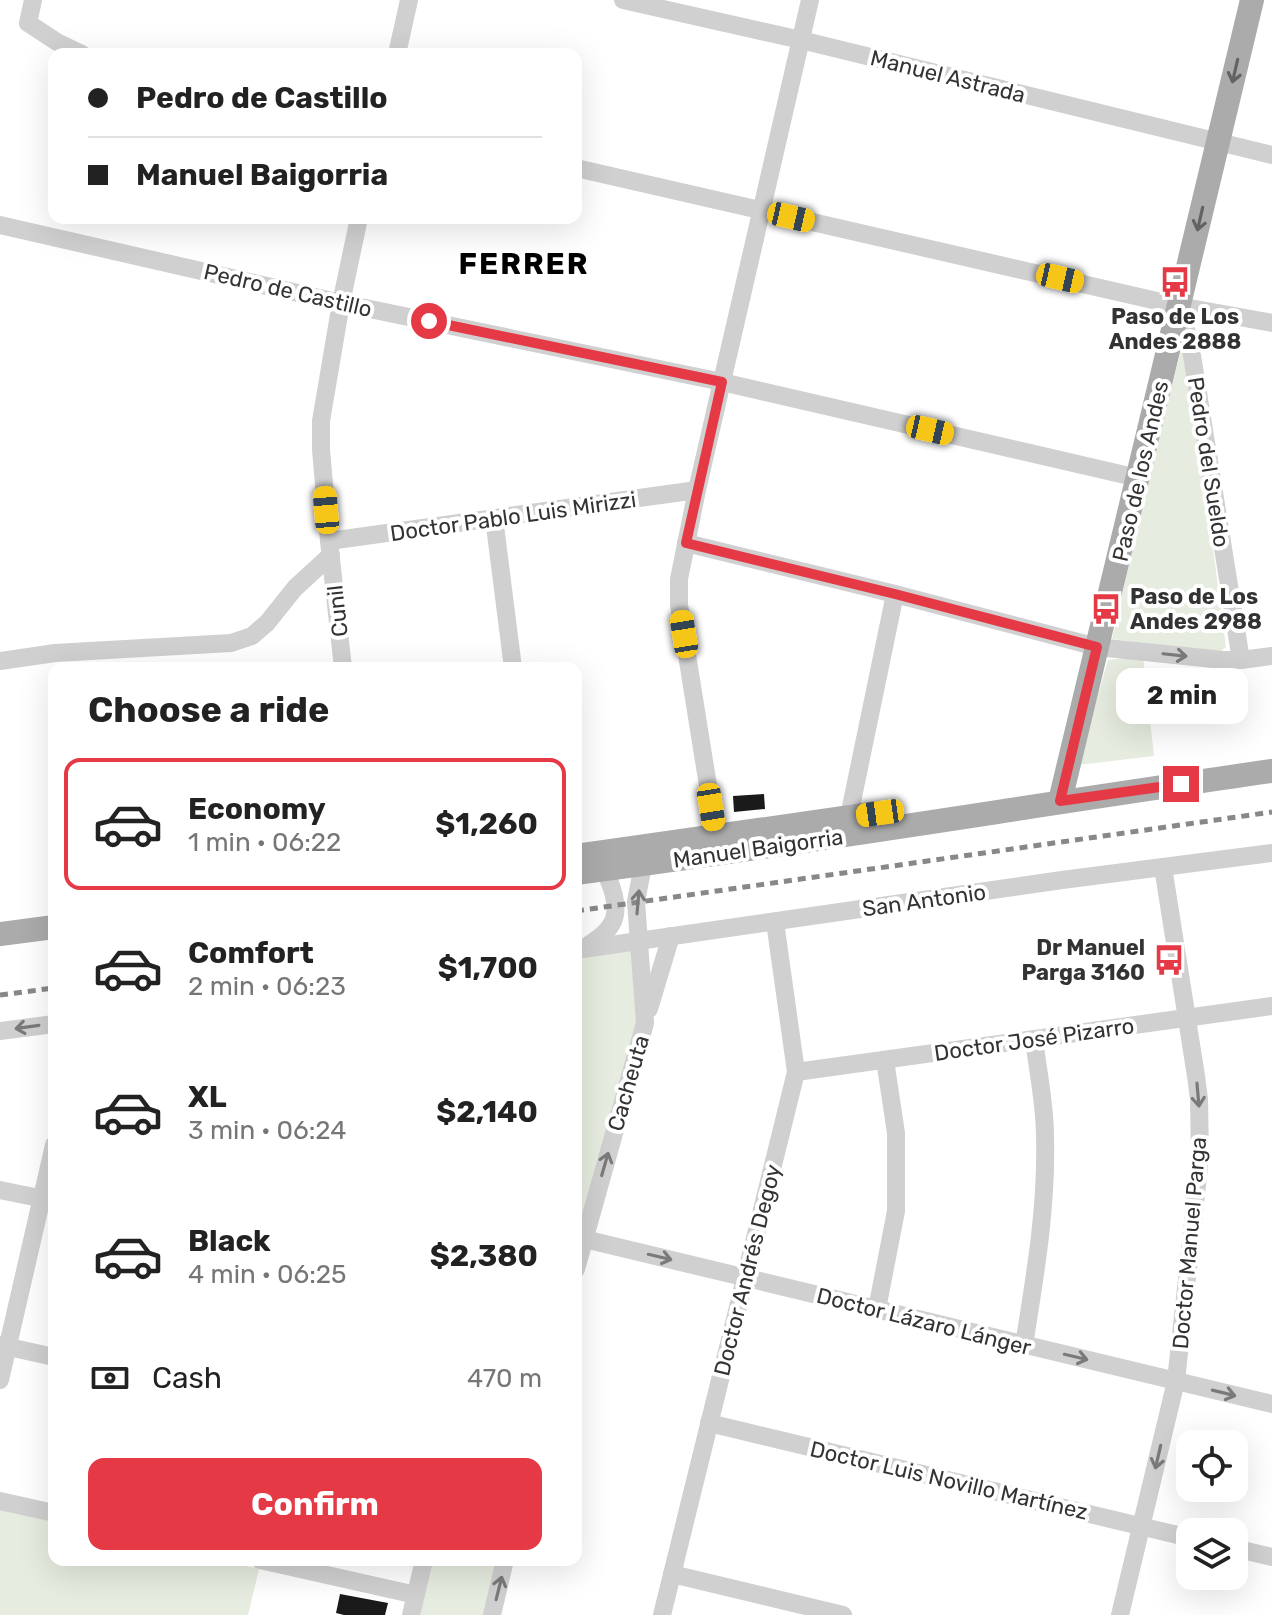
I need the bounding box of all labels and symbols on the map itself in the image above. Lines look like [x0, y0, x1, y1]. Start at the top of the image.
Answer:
street label: Manuel Astrada [868, 44, 1028, 109]
one-way arrow [1227, 58, 1242, 84]
car [765, 200, 817, 234]
one-way arrow [1192, 205, 1207, 231]
district label: FERRER [458, 246, 590, 282]
street label: Pedro de Castillo [201, 258, 375, 323]
car [1034, 261, 1086, 295]
bus stop icon: Paso de Los Andes 2888 [1158, 265, 1192, 299]
route start [411, 303, 447, 339]
place label: Paso de Los Andes 2888 [1109, 303, 1241, 355]
street label: Pedro del Sueldo [1182, 375, 1235, 549]
street label: Paso de los Andes [1107, 378, 1174, 564]
car [904, 413, 956, 447]
car [312, 485, 340, 535]
street label: Doctor Pablo Luis Mirizzi [388, 486, 638, 547]
place label: Paso de Los Andes 2988 [1130, 583, 1262, 635]
street label: Cunil [321, 584, 354, 638]
bus stop icon: Paso de Los Andes 2988 [1089, 592, 1123, 626]
car [668, 608, 700, 660]
one-way arrow [1161, 647, 1188, 662]
callout: 2 min [1115, 668, 1247, 724]
route end [1163, 766, 1199, 802]
car [695, 781, 727, 833]
car [855, 798, 905, 828]
street label: Manuel Baigorria [671, 823, 845, 874]
street label: San Antonio [861, 878, 988, 923]
one-way arrow [631, 890, 646, 916]
place label: Dr Manuel Parga 3160 [1021, 934, 1145, 986]
bus stop icon: Dr Manuel Parga 3160 [1152, 943, 1186, 977]
street label: Doctor José Pizarro [932, 1012, 1136, 1067]
one-way arrow [15, 1020, 40, 1035]
street label: Cacheuta [602, 1032, 655, 1134]
one-way arrow [1191, 1081, 1206, 1108]
street label: Doctor Manuel Parga [1167, 1136, 1212, 1350]
one-way arrow [598, 1151, 613, 1177]
street label: Doctor Andrés Degoy [708, 1162, 787, 1379]
one-way arrow [646, 1250, 672, 1265]
street label: Doctor Lázaro Lánger [814, 1282, 1035, 1361]
one-way arrow [1063, 1350, 1088, 1365]
one-way arrow [1210, 1386, 1236, 1401]
street label: Doctor Luis Novillo Martínez [807, 1435, 1090, 1526]
one-way arrow [1150, 1444, 1165, 1469]
one-way arrow [492, 1575, 507, 1601]

